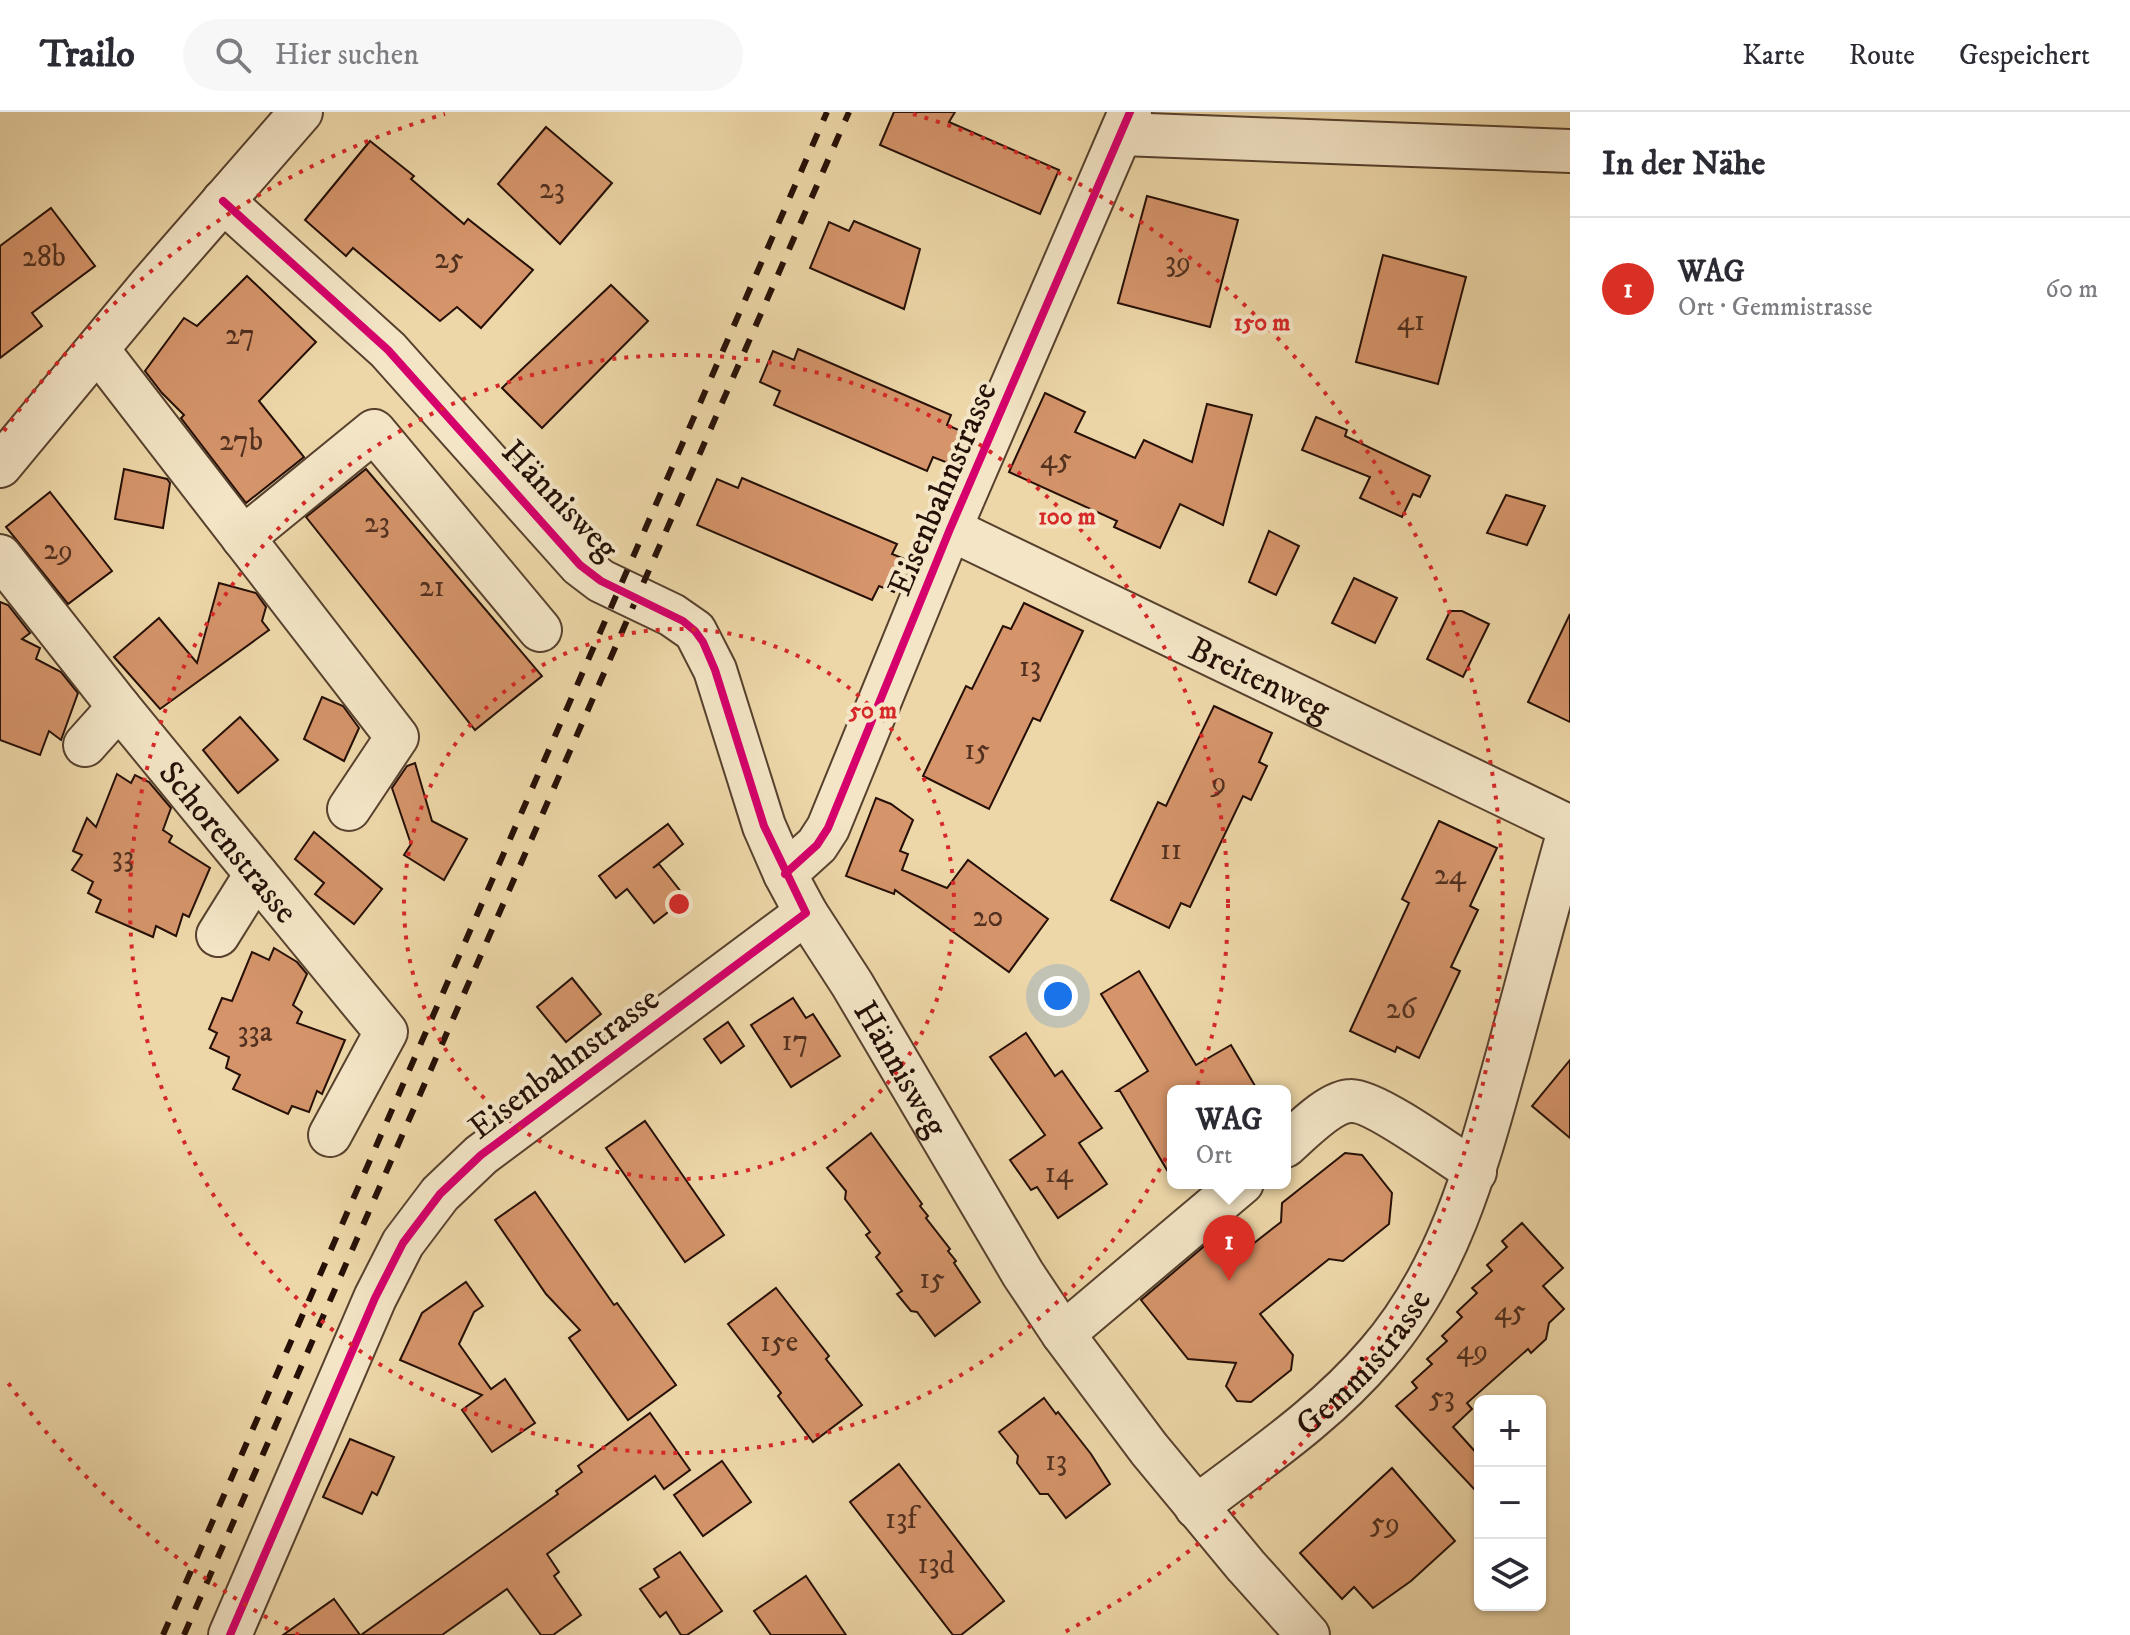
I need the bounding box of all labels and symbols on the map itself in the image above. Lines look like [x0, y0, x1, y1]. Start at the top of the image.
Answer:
house number: 23 [539, 171, 565, 208]
house number: 28b [22, 239, 66, 276]
house number: 25 [434, 241, 464, 278]
house number: 39 [1165, 244, 1191, 281]
house number: 41 [1397, 303, 1425, 340]
text: 150 m [1234, 308, 1290, 338]
house number: 27 [225, 317, 255, 354]
street label: Eisenbahnstrasse [879, 376, 1007, 602]
house number: 27b [219, 423, 263, 460]
street label: Hännisweg [492, 432, 627, 570]
house number: 45 [1040, 441, 1072, 478]
text: 100 m [1038, 502, 1096, 532]
house number: 23 [364, 505, 390, 542]
house number: 29 [43, 532, 73, 569]
house number: 21 [419, 569, 445, 606]
street label: Breitenweg [1182, 628, 1337, 732]
house number: 13 [1019, 649, 1041, 686]
text: 50 m [848, 696, 897, 726]
house number: 15 [964, 732, 990, 769]
street label: Schorenstrasse [149, 753, 307, 932]
house number: 9 [1210, 764, 1226, 801]
house number: 11 [1160, 832, 1182, 869]
house number: 33 [112, 839, 134, 876]
house number: 24 [1434, 857, 1467, 894]
centre of rings [665, 890, 693, 918]
house number: 20 [973, 899, 1003, 936]
your location [1038, 976, 1078, 1016]
street label: Eisenbahnstrasse [460, 978, 668, 1149]
house number: 26 [1386, 991, 1418, 1028]
street label: Hännisweg [843, 993, 957, 1145]
house number: 33a [237, 1014, 273, 1051]
house number: 17 [782, 1023, 808, 1060]
house number: 14 [1045, 1155, 1074, 1192]
pin: 1 [1203, 1215, 1255, 1281]
house number: 15 [919, 1261, 945, 1298]
street label: Gemmistrasse [1287, 1282, 1441, 1446]
house number: 45 [1494, 1293, 1526, 1330]
house number: 15e [760, 1324, 798, 1361]
house number: 49 [1456, 1332, 1488, 1369]
house number: 53 [1429, 1379, 1455, 1416]
house number: 13 [1045, 1443, 1067, 1480]
house number: 13f [885, 1501, 921, 1538]
house number: 59 [1370, 1505, 1400, 1542]
house number: 13d [917, 1546, 955, 1583]

